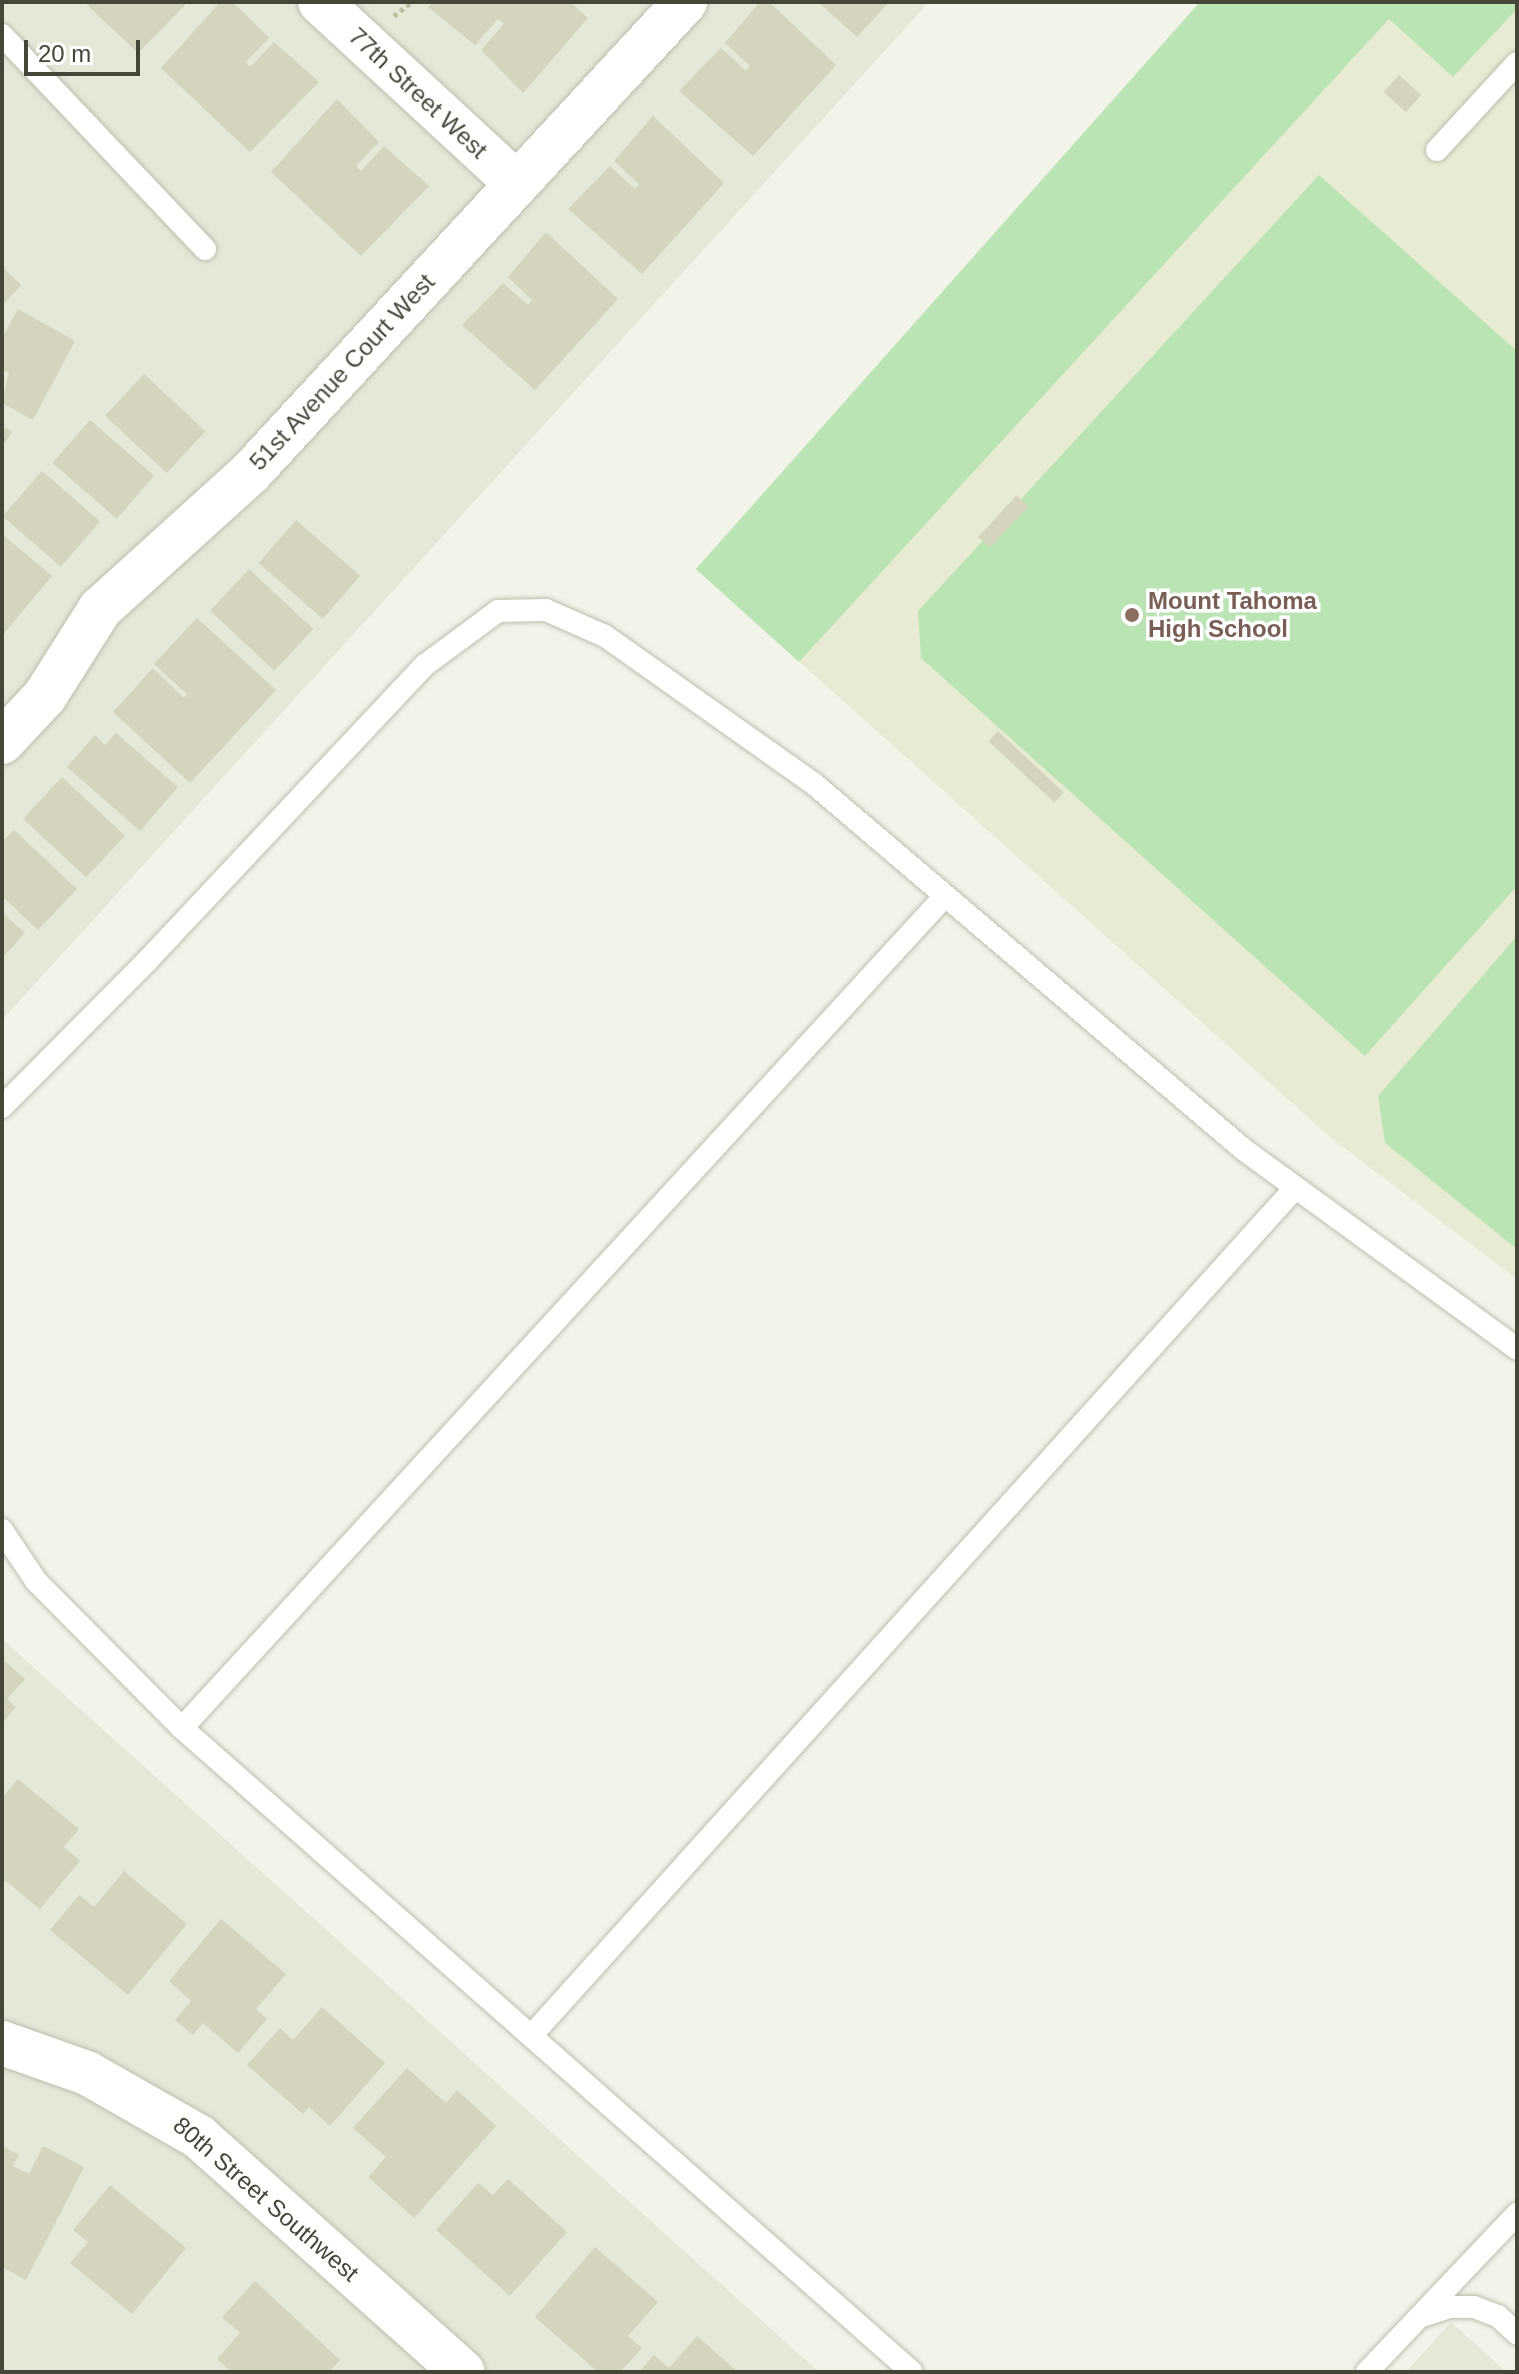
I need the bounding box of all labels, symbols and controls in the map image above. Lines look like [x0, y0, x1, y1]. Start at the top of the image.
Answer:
street label: 77th Street West [343, 22, 493, 164]
scale bar [28, 24, 144, 74]
text: 20 m [38, 40, 91, 67]
street label: 51st Avenue Court West [243, 267, 441, 477]
place label: Mount Tahoma High School [1148, 587, 1317, 643]
marker: Mount Tahoma High School [1123, 606, 1141, 624]
street label: 80th Street Southwest [167, 2111, 365, 2287]

